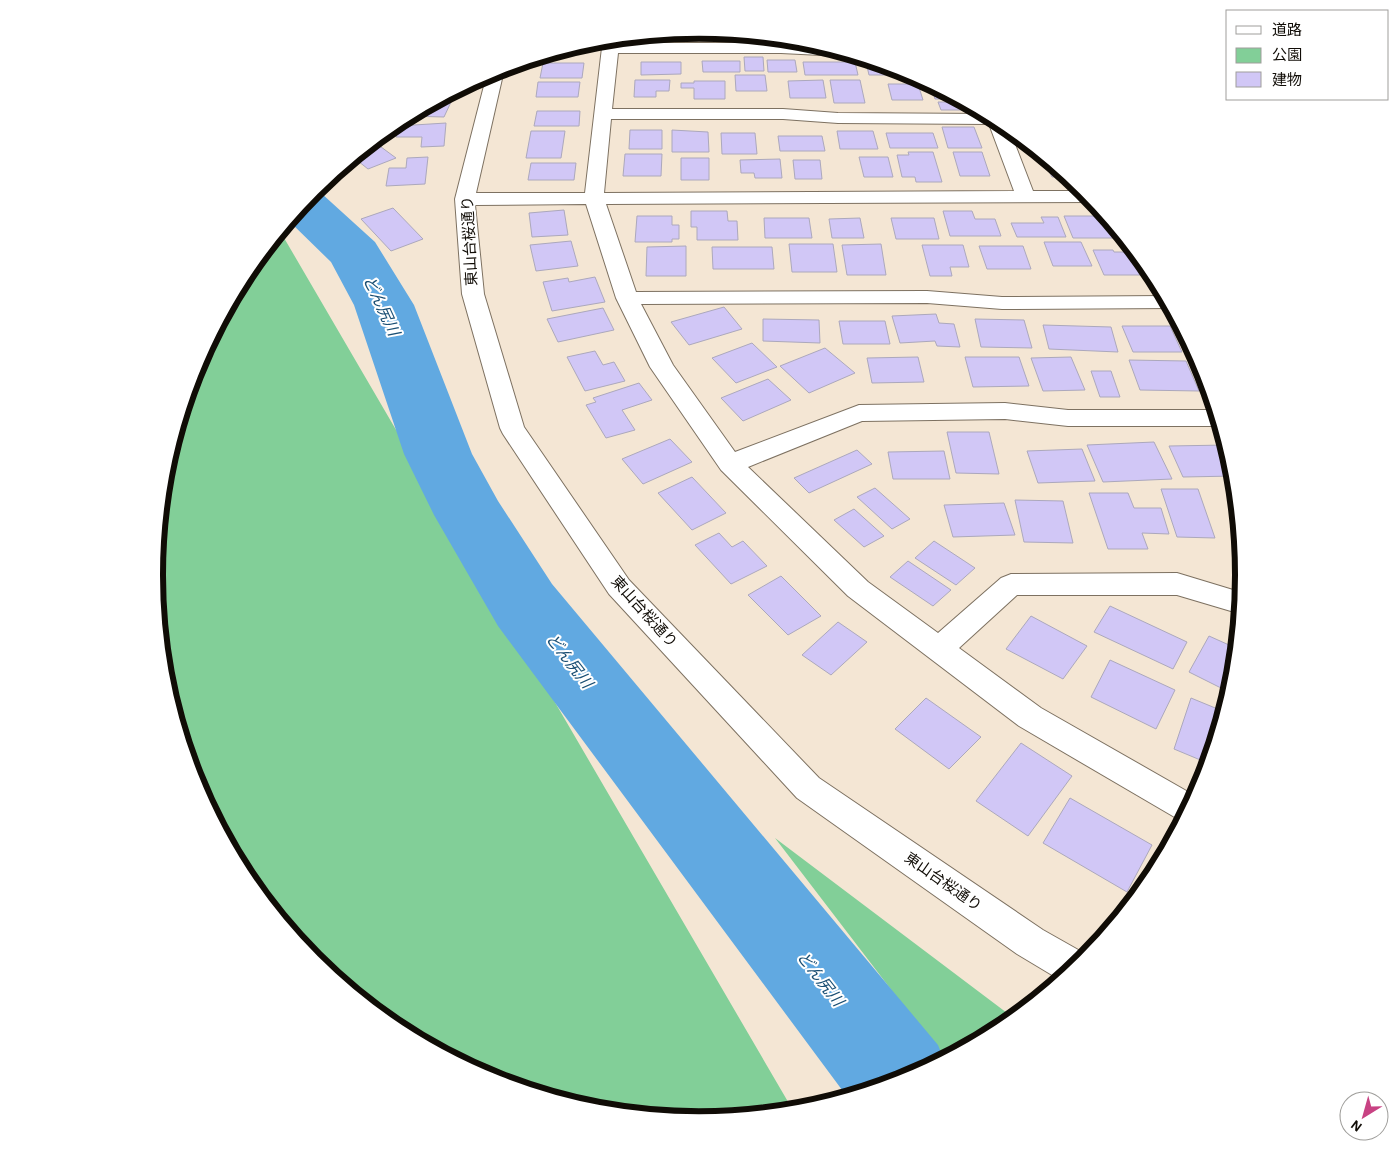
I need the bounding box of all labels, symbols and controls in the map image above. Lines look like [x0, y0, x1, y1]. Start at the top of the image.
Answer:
legend [1226, 10, 1389, 100]
text: 道路 [1272, 22, 1302, 38]
text: 公園 [1272, 47, 1302, 63]
text: 建物 [1272, 72, 1302, 88]
street label: 東山台桜通り [459, 196, 480, 286]
water label: どん尻川 [360, 273, 404, 340]
street label: 東山台桜通り [608, 573, 680, 650]
water label: どん尻川 [543, 630, 597, 693]
street label: 東山台桜通り [902, 849, 985, 914]
water label: どん尻川 [794, 948, 848, 1011]
north arrow [1339, 1091, 1389, 1141]
text: N [1349, 1117, 1365, 1134]

